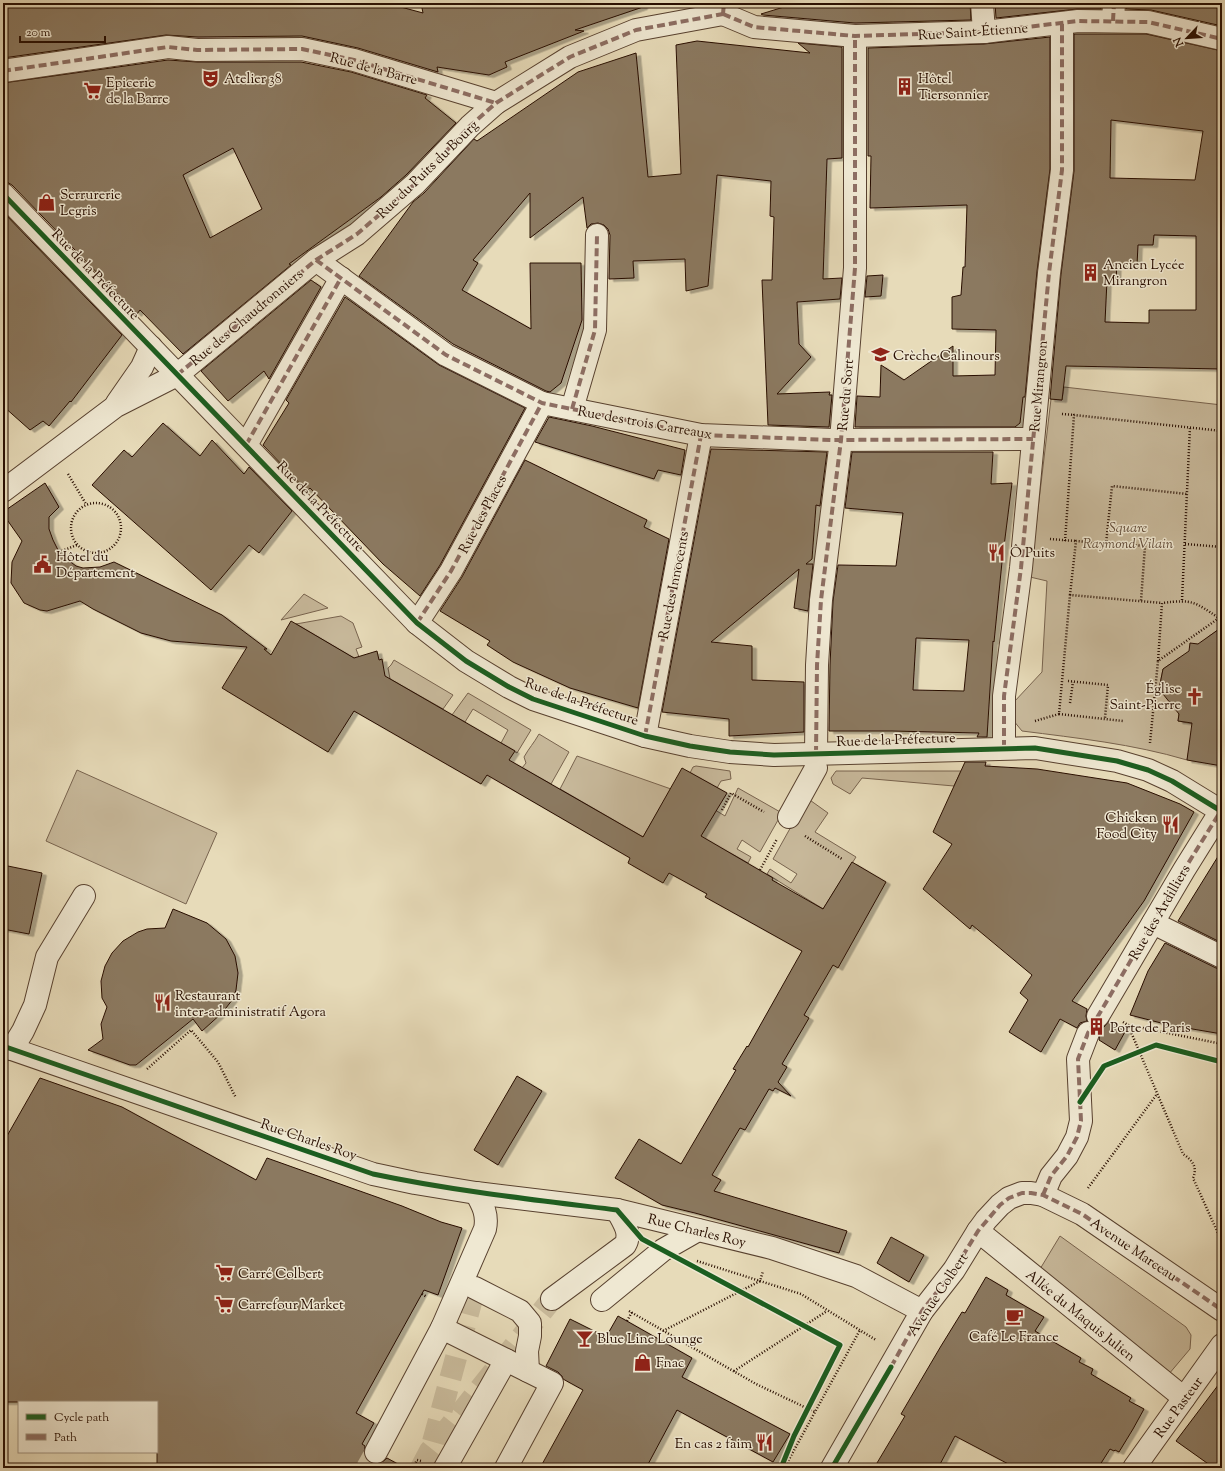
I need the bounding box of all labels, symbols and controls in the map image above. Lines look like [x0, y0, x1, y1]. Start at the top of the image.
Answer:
scale bar [20, 18, 105, 44]
north arrow [1167, 18, 1207, 58]
street label: Rue Saint-Étienne [917, 19, 1029, 47]
text: 20 m [26, 24, 51, 42]
text: N [1170, 34, 1188, 50]
street label: Rue de la Barre [327, 49, 420, 91]
theatre icon: Atelier 38 [201, 68, 221, 88]
place label: Atelier 38 [224, 70, 282, 90]
place label: Hôtel Tiersonnier [918, 70, 989, 106]
place label: Epicerie de la Barre [106, 74, 169, 110]
building icon: Hôtel Tiersonnier [895, 76, 915, 96]
supermarket icon: Epicerie de la Barre [83, 80, 103, 100]
street label: Rue du Puits du Bourg [373, 116, 484, 224]
place label: Serrurerie Legris [60, 186, 121, 222]
shop icon: Serrurerie Legris [37, 192, 57, 212]
street label: Rue de la Préfecture [46, 226, 143, 325]
place label: Ancien Lycée Mirangron [1103, 256, 1185, 292]
building icon: Ancien Lycée Mirangron [1080, 262, 1100, 282]
street label: Rue des Chaudronniers [186, 265, 308, 372]
street label: Rue Mirangron [1026, 340, 1054, 433]
school or university icon: Crèche Calinours [870, 345, 890, 365]
place label: Crèche Calinours [893, 347, 1000, 367]
street label: Rue du Sort [834, 358, 860, 432]
street label: Rue des trois Carreaux [576, 402, 714, 446]
street label: Rue de la Préfecture [271, 458, 368, 557]
street label: Rue des Places [455, 472, 513, 558]
park label: Square Raymond Vilain [1083, 519, 1174, 555]
street label: Rue des Innocents [655, 530, 695, 641]
restaurant icon: Ô Puits [987, 542, 1007, 562]
place label: Ô Puits [1010, 544, 1055, 564]
place label: Hôtel du Département [56, 548, 135, 584]
public building icon: Hôtel du Département [33, 554, 53, 574]
street label: Rue de la Préfecture [522, 674, 641, 732]
place label: Église Saint-Pierre [1109, 680, 1181, 716]
church icon: Église Saint-Pierre [1184, 686, 1204, 706]
street label: Rue de la Préfecture [836, 729, 956, 753]
place label: Chicken Food City [1096, 809, 1157, 845]
restaurant icon: Chicken Food City [1160, 815, 1180, 835]
street label: Rue des Ardilliers [1125, 862, 1196, 964]
place label: Restaurant inter-administratif Agora [175, 987, 327, 1023]
restaurant icon: Restaurant inter-administratif Agora [152, 993, 172, 1013]
building icon: Porte de Paris [1087, 1017, 1107, 1037]
place label: Porte de Paris [1110, 1019, 1190, 1039]
street label: Rue Charles Roy [257, 1115, 359, 1167]
street label: Rue Charles Roy [645, 1210, 748, 1254]
street label: Avenue Marceau [1085, 1214, 1180, 1287]
street label: Avenue Colbert [903, 1249, 974, 1341]
supermarket icon: Carré Colbert [215, 1263, 235, 1283]
place label: Carré Colbert [238, 1265, 322, 1285]
street label: Allée du Maquis Julien [1021, 1266, 1139, 1367]
supermarket icon: Carrefour Market [215, 1294, 235, 1314]
place label: Carrefour Market [238, 1296, 344, 1316]
cafe icon: Café Le France [1004, 1306, 1024, 1326]
bar icon: Blue Line Lounge [574, 1328, 594, 1348]
place label: Café Le France [969, 1328, 1059, 1348]
place label: Blue Line Lounge [597, 1330, 703, 1350]
shop icon: Fnac [633, 1352, 653, 1372]
place label: Fnac [656, 1354, 684, 1374]
street label: Rue Pasteur [1151, 1373, 1209, 1443]
legend [18, 1401, 158, 1453]
text: Cycle path [54, 1409, 109, 1427]
text: Path [54, 1429, 77, 1447]
restaurant icon: En cas 2 faim [755, 1433, 775, 1453]
place label: En cas 2 faim [675, 1435, 752, 1455]

